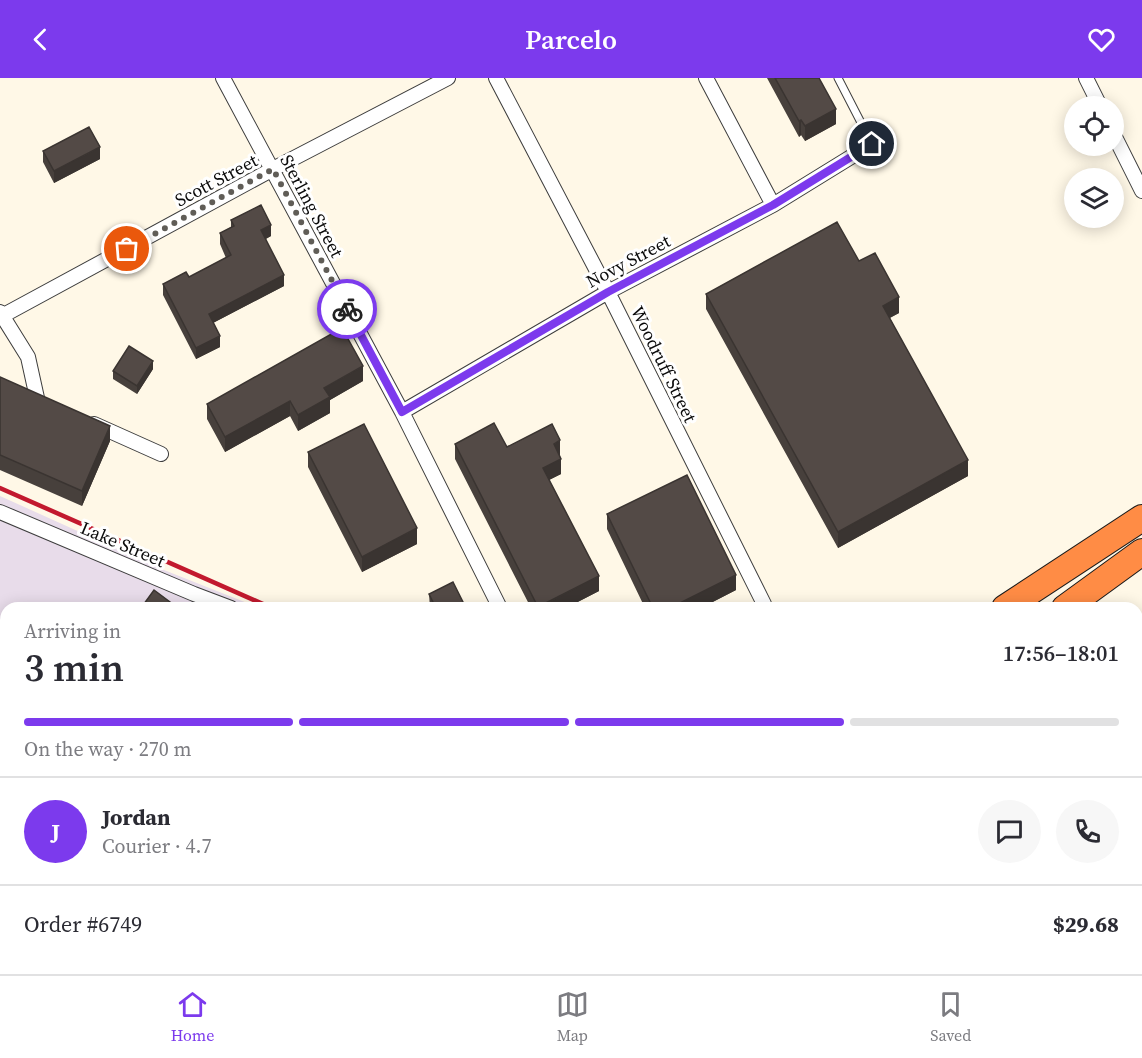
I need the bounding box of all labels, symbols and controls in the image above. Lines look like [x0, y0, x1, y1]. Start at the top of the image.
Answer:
text: Parcelo [525, 21, 617, 58]
icon: back [24, 23, 57, 56]
icon: heart [1085, 23, 1118, 56]
map controls [1064, 96, 1124, 228]
button: locate [1064, 96, 1124, 156]
pin [846, 118, 897, 169]
icon: home [855, 127, 888, 160]
street label: Scott Street [170, 148, 262, 212]
street label: Sterling Street [274, 150, 350, 262]
button: layers [1064, 168, 1124, 228]
pin [101, 223, 152, 274]
street label: Novy Street [581, 228, 675, 294]
icon: bag [110, 232, 143, 265]
courier [317, 279, 377, 339]
icon: bike [331, 293, 364, 326]
street label: Woodruff Street [625, 302, 703, 427]
street label: Lake Street [77, 515, 169, 573]
text: Arriving in [24, 617, 121, 645]
text: 17:56–18:01 [1003, 638, 1119, 668]
text: 3 min [24, 641, 124, 694]
text: On the way · 270 m [24, 735, 191, 763]
button: chat [978, 800, 1041, 863]
button: phone [1056, 800, 1119, 863]
text: Jordan [102, 802, 170, 832]
text: J [51, 816, 60, 846]
text: Courier · 4.7 [102, 832, 211, 860]
text: Order #6749 [24, 909, 142, 939]
text: $29.68 [1053, 909, 1119, 939]
tab: Home [171, 988, 214, 1046]
tab: Map [556, 988, 589, 1046]
tab: Saved [930, 988, 971, 1046]

